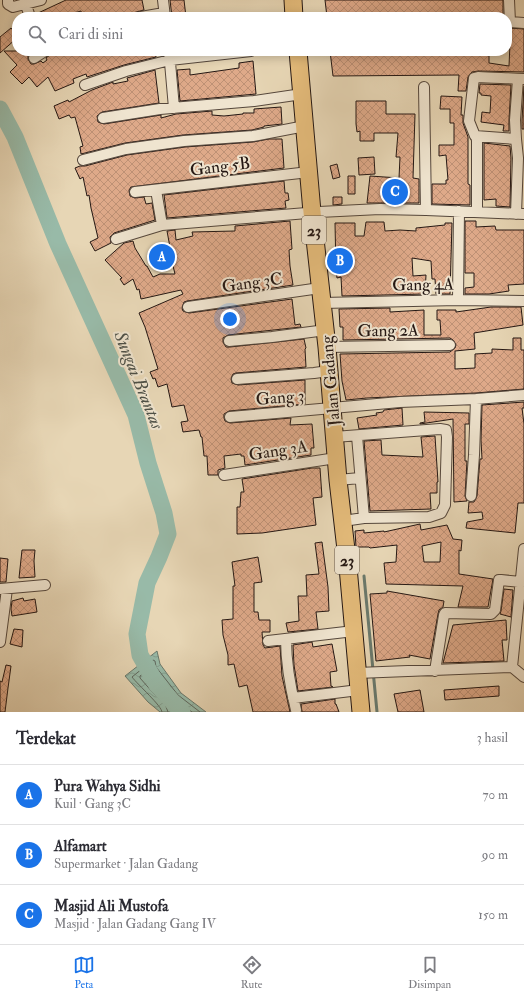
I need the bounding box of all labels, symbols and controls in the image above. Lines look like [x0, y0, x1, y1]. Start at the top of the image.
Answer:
search box [12, 12, 512, 56]
icon: search [26, 23, 48, 45]
text: Cari di sini [58, 25, 123, 44]
street label: Gang 5B [189, 152, 251, 181]
pin: C [382, 177, 408, 207]
road number: 23 [302, 216, 326, 244]
pin: A [149, 242, 175, 272]
pin: B [327, 246, 353, 276]
street label: Gang 3C [220, 268, 284, 297]
street label: Gang 4A [392, 273, 454, 296]
your location [220, 309, 240, 329]
street label: Gang 2A [357, 319, 419, 342]
water label: Sungai Brantas [108, 327, 169, 433]
street label: Jalan Gadang [316, 334, 346, 428]
street label: Gang 3 [255, 385, 305, 410]
street label: Gang 3A [247, 435, 309, 466]
road number: 23 [335, 546, 359, 574]
text: Terdekat [16, 728, 76, 749]
text: 3 hasil [477, 730, 508, 746]
text: Pura Wahya Sidhi [54, 777, 161, 796]
text: A [25, 787, 33, 803]
text: 70 m [483, 787, 508, 803]
text: Kuil · Gang 3C [54, 796, 131, 812]
text: Alfamart [54, 837, 107, 856]
text: B [25, 847, 33, 863]
text: 90 m [482, 847, 508, 863]
text: Supermarket · Jalan Gadang [54, 856, 198, 872]
text: Masjid Ali Mustofa [54, 897, 168, 916]
text: C [24, 907, 34, 923]
text: 150 m [478, 907, 508, 923]
text: Masjid · Jalan Gadang Gang IV [54, 916, 216, 932]
tab: Peta [73, 954, 95, 991]
tab: Rute [241, 954, 263, 991]
tab: Disimpan [408, 954, 451, 991]

